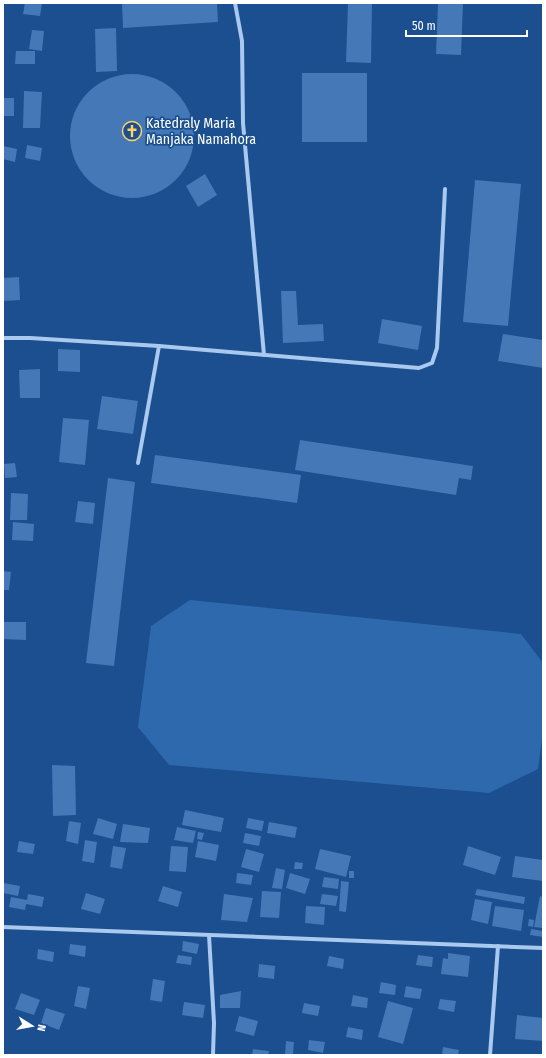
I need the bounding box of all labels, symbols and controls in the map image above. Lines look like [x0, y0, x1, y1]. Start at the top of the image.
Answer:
scale bar [406, 12, 527, 38]
text: 50 m [412, 19, 436, 33]
place label: Katedraly Maria Manjaka Namahora [146, 115, 256, 148]
church icon: Katedraly Maria Manjaka Namahora [121, 120, 143, 142]
north arrow [12, 1006, 52, 1046]
text: N [34, 1023, 48, 1032]

